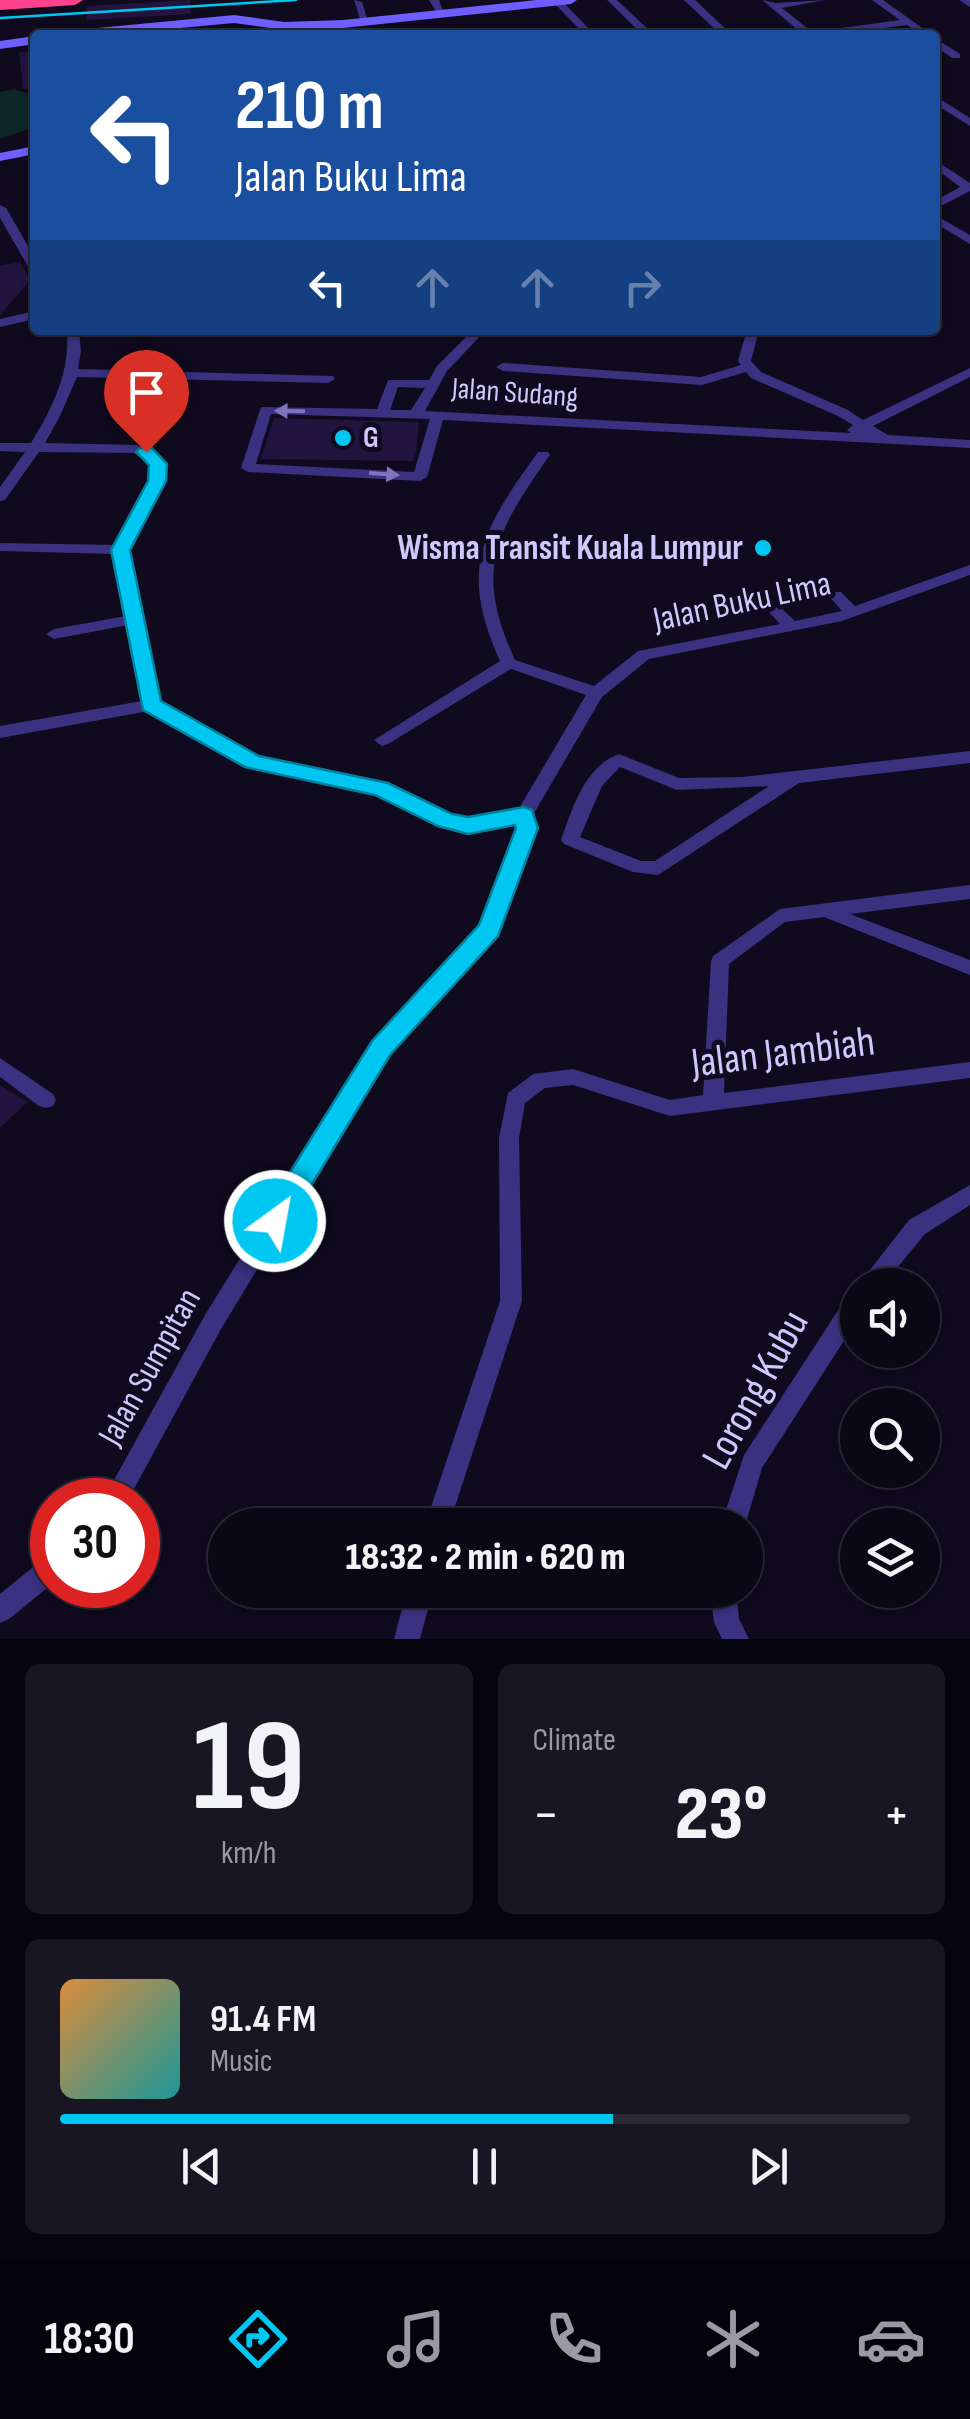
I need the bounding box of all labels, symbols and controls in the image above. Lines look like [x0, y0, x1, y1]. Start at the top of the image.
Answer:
text: 210 m [235, 65, 384, 149]
icon: left [70, 70, 200, 200]
text: Jalan Buku Lima [235, 150, 467, 205]
icon: left [300, 260, 355, 315]
icon: ahead [405, 260, 460, 315]
icon: ahead [510, 260, 565, 315]
icon: right [615, 260, 670, 315]
pin [104, 350, 189, 453]
icon: arrive [119, 365, 174, 420]
street label: Jalan Sudang [450, 371, 579, 415]
one-way arrow [274, 402, 306, 418]
place label: G [363, 420, 379, 456]
marker: G [332, 427, 354, 449]
one-way arrow [368, 466, 400, 482]
place label: Wisma Transit Kuala Lumpur [397, 527, 743, 570]
marker: Wisma Transit Kuala Lumpur [752, 537, 774, 559]
street label: Jalan Buku Lima [648, 562, 835, 642]
street label: Jalan Jambiah [687, 1016, 878, 1090]
position arrow [223, 1169, 327, 1273]
map controls [840, 1268, 940, 1608]
button: sound [840, 1268, 940, 1368]
street label: Jalan Sumpitan [89, 1281, 211, 1454]
street label: Lorong Kubu [692, 1302, 820, 1478]
button: search [840, 1388, 940, 1488]
speed limit sign: 30 [30, 1478, 160, 1608]
button: layers [840, 1508, 940, 1608]
text: 18:32 · 2 min · 620 m [345, 1535, 626, 1580]
text: 19 [192, 1691, 305, 1847]
text: Climate [533, 1721, 616, 1760]
text: 23° [675, 1770, 767, 1861]
text: − [533, 1782, 559, 1849]
text: + [883, 1782, 910, 1849]
text: km/h [221, 1834, 276, 1873]
text: 91.4 FM [210, 1997, 316, 2042]
text: Music [210, 2042, 273, 2081]
icon: previous [174, 2139, 229, 2194]
icon: pause [457, 2139, 512, 2194]
icon: next [741, 2139, 796, 2194]
icon: directions [223, 2304, 293, 2374]
icon: music [381, 2304, 451, 2374]
icon: phone [539, 2304, 609, 2374]
icon: climate [698, 2304, 768, 2374]
icon: car [856, 2304, 926, 2374]
text: 18:30 [44, 2312, 135, 2367]

